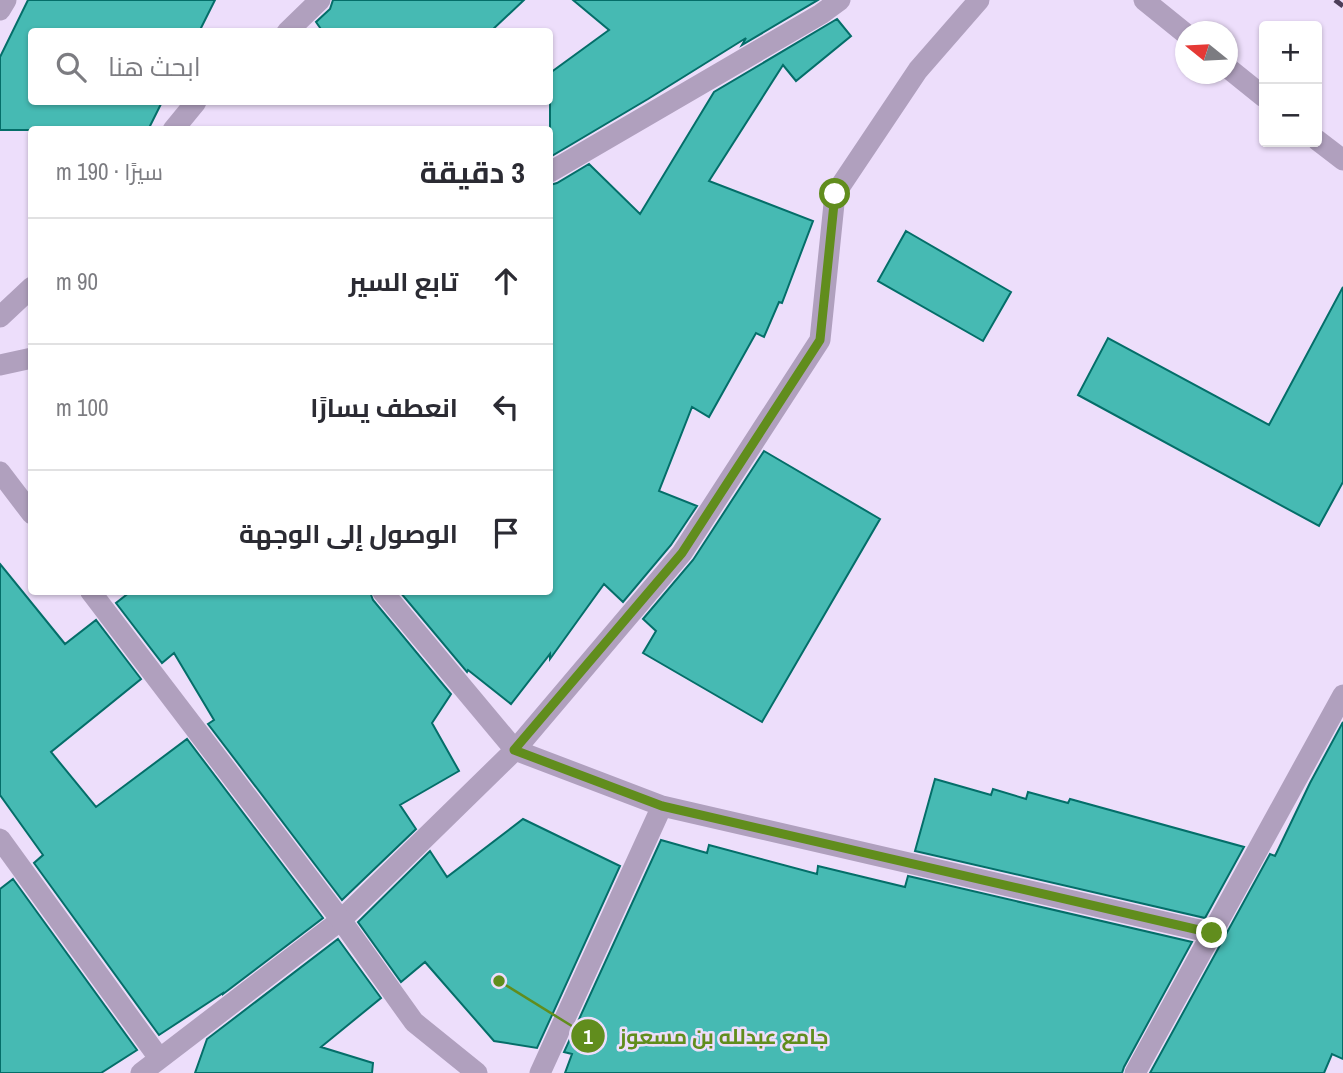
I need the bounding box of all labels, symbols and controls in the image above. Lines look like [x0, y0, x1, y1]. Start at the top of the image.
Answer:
north arrow [1175, 21, 1238, 84]
map controls [1259, 21, 1322, 147]
button: + [1259, 21, 1322, 84]
search box [28, 28, 553, 105]
icon: search [52, 48, 90, 86]
text: ابحث هنا [108, 49, 201, 84]
button: − [1259, 84, 1322, 147]
text: 3 دقيقة [420, 152, 525, 192]
text: سيرًا · 190 m [56, 156, 163, 187]
route start [819, 178, 850, 209]
icon: ahead [487, 262, 525, 300]
text: تابع السير [349, 264, 458, 299]
text: 90 m [56, 266, 98, 297]
icon: left [487, 388, 525, 426]
text: انعطف يسارًا [310, 390, 458, 425]
text: 100 m [56, 392, 108, 423]
icon: arrive [487, 514, 525, 552]
text: الوصول إلى الوجهة [239, 516, 458, 551]
route end [1196, 917, 1227, 948]
callout: جامع عبدلله بن مسعوز [571, 1015, 843, 1057]
text: 1 [583, 1022, 593, 1051]
text: جامع عبدلله بن مسعوز [619, 1022, 828, 1051]

